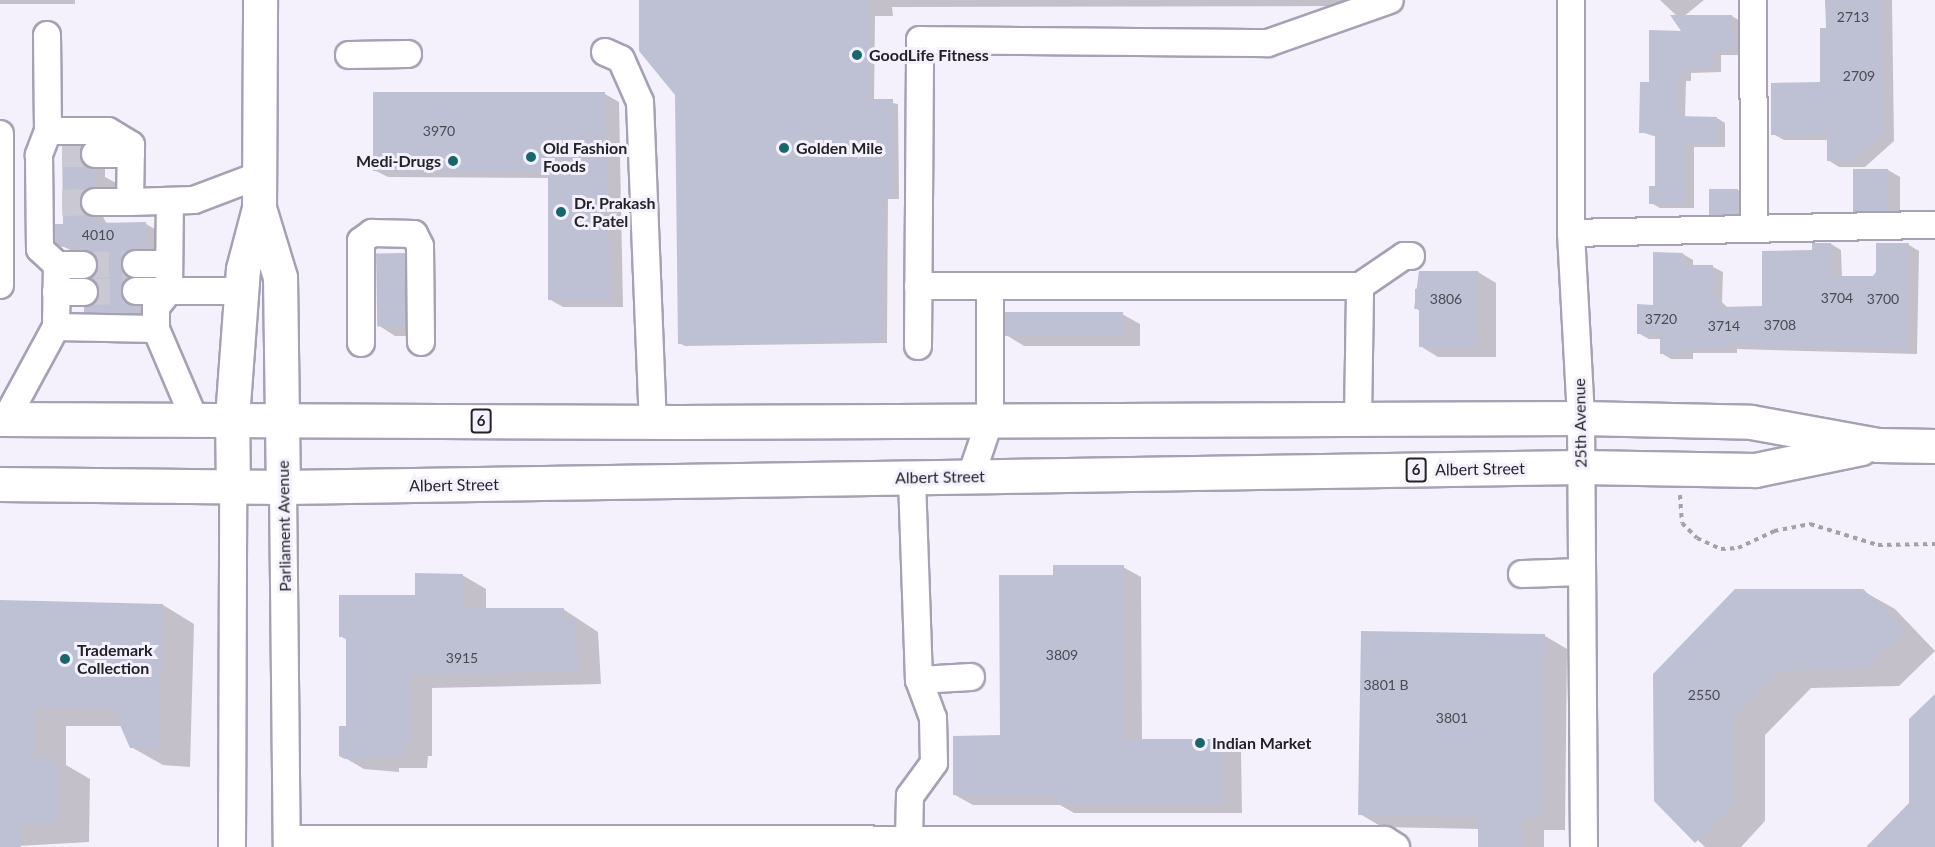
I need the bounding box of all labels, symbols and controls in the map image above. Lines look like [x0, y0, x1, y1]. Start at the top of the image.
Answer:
house number: 2713 [1837, 9, 1869, 25]
place label: GoodLife Fitness [869, 45, 989, 65]
marker: GoodLife Fitness [850, 48, 864, 62]
house number: 2709 [1843, 68, 1875, 84]
house number: 3970 [423, 123, 455, 139]
place label: Old Fashion Foods [543, 138, 627, 176]
place label: Golden Mile [796, 138, 883, 158]
marker: Golden Mile [777, 141, 791, 155]
marker: Old Fashion Foods [524, 150, 538, 164]
place label: Medi-Drugs [356, 151, 441, 171]
marker: Medi-Drugs [446, 154, 460, 168]
place label: Dr. Prakash C. Patel [574, 193, 656, 231]
marker: Dr. Prakash C. Patel [552, 203, 570, 221]
house number: 4010 [82, 227, 114, 243]
house number: 3704 [1821, 290, 1853, 306]
house number: 3806 [1430, 291, 1462, 307]
house number: 3700 [1867, 291, 1899, 307]
house number: 3720 [1645, 311, 1677, 327]
house number: 3708 [1764, 317, 1796, 333]
house number: 3714 [1708, 318, 1740, 334]
street label: 25th Avenue [1570, 378, 1590, 468]
road number: 6 [470, 409, 492, 433]
road number: 6 [1406, 458, 1426, 482]
street label: Albert Street [1435, 459, 1525, 479]
street label: Parliament Avenue [273, 460, 295, 592]
street label: Albert Street [895, 467, 985, 487]
street label: Albert Street [409, 475, 499, 495]
place label: Trademark Collection [77, 640, 153, 678]
house number: 3809 [1046, 647, 1078, 663]
house number: 3915 [446, 650, 478, 666]
marker: Trademark Collection [58, 652, 72, 666]
house number: 3801 B [1363, 677, 1409, 693]
house number: 2550 [1688, 687, 1720, 703]
house number: 3801 [1436, 710, 1468, 726]
place label: Indian Market [1212, 733, 1311, 753]
marker: Indian Market [1193, 736, 1207, 750]

